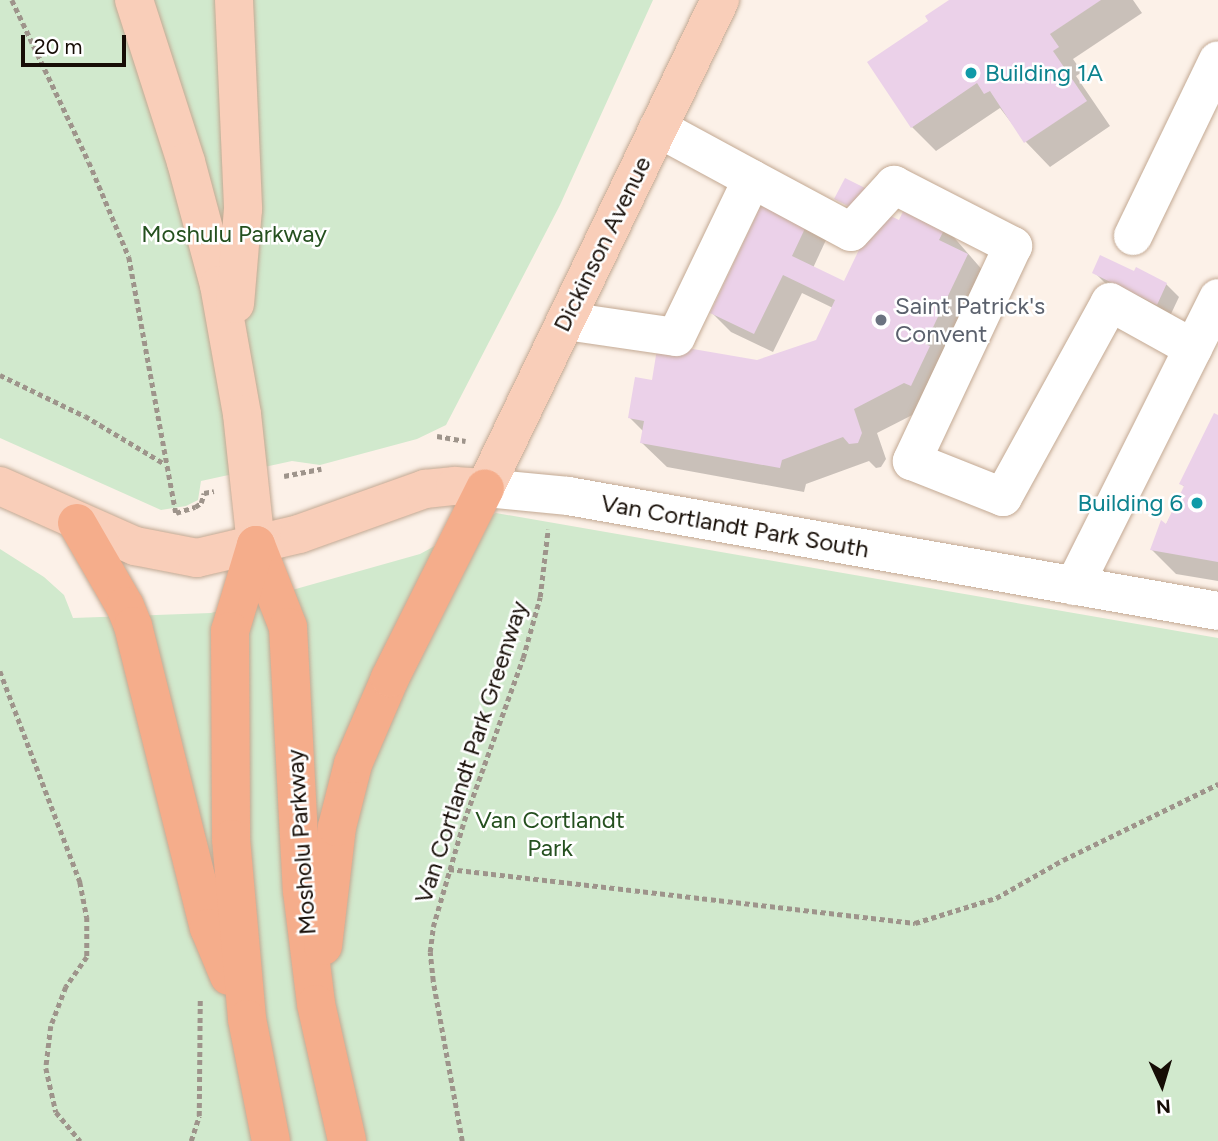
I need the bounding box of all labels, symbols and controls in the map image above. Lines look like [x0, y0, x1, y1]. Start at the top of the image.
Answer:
scale bar [24, 21, 130, 65]
text: 20 m [34, 34, 82, 59]
place label: Building 1A [985, 59, 1103, 87]
marker: Building 1A [963, 65, 979, 81]
street label: Dickinson Avenue [547, 152, 657, 336]
park label: Moshulu Parkway [141, 220, 327, 248]
place label: Saint Patrick's Convent [895, 292, 1045, 348]
marker: Saint Patrick's Convent [873, 312, 889, 328]
street label: Van Cortlandt Park South [599, 488, 871, 564]
place label: Building 6 [1077, 489, 1183, 517]
marker: Building 6 [1189, 495, 1205, 511]
street label: Van Cortlandt Park Greenway [408, 597, 534, 907]
street label: Mosholu Parkway [280, 748, 322, 936]
park label: Van Cortlandt Park [475, 806, 625, 862]
north arrow [1127, 1050, 1197, 1120]
text: N [1155, 1094, 1172, 1118]

